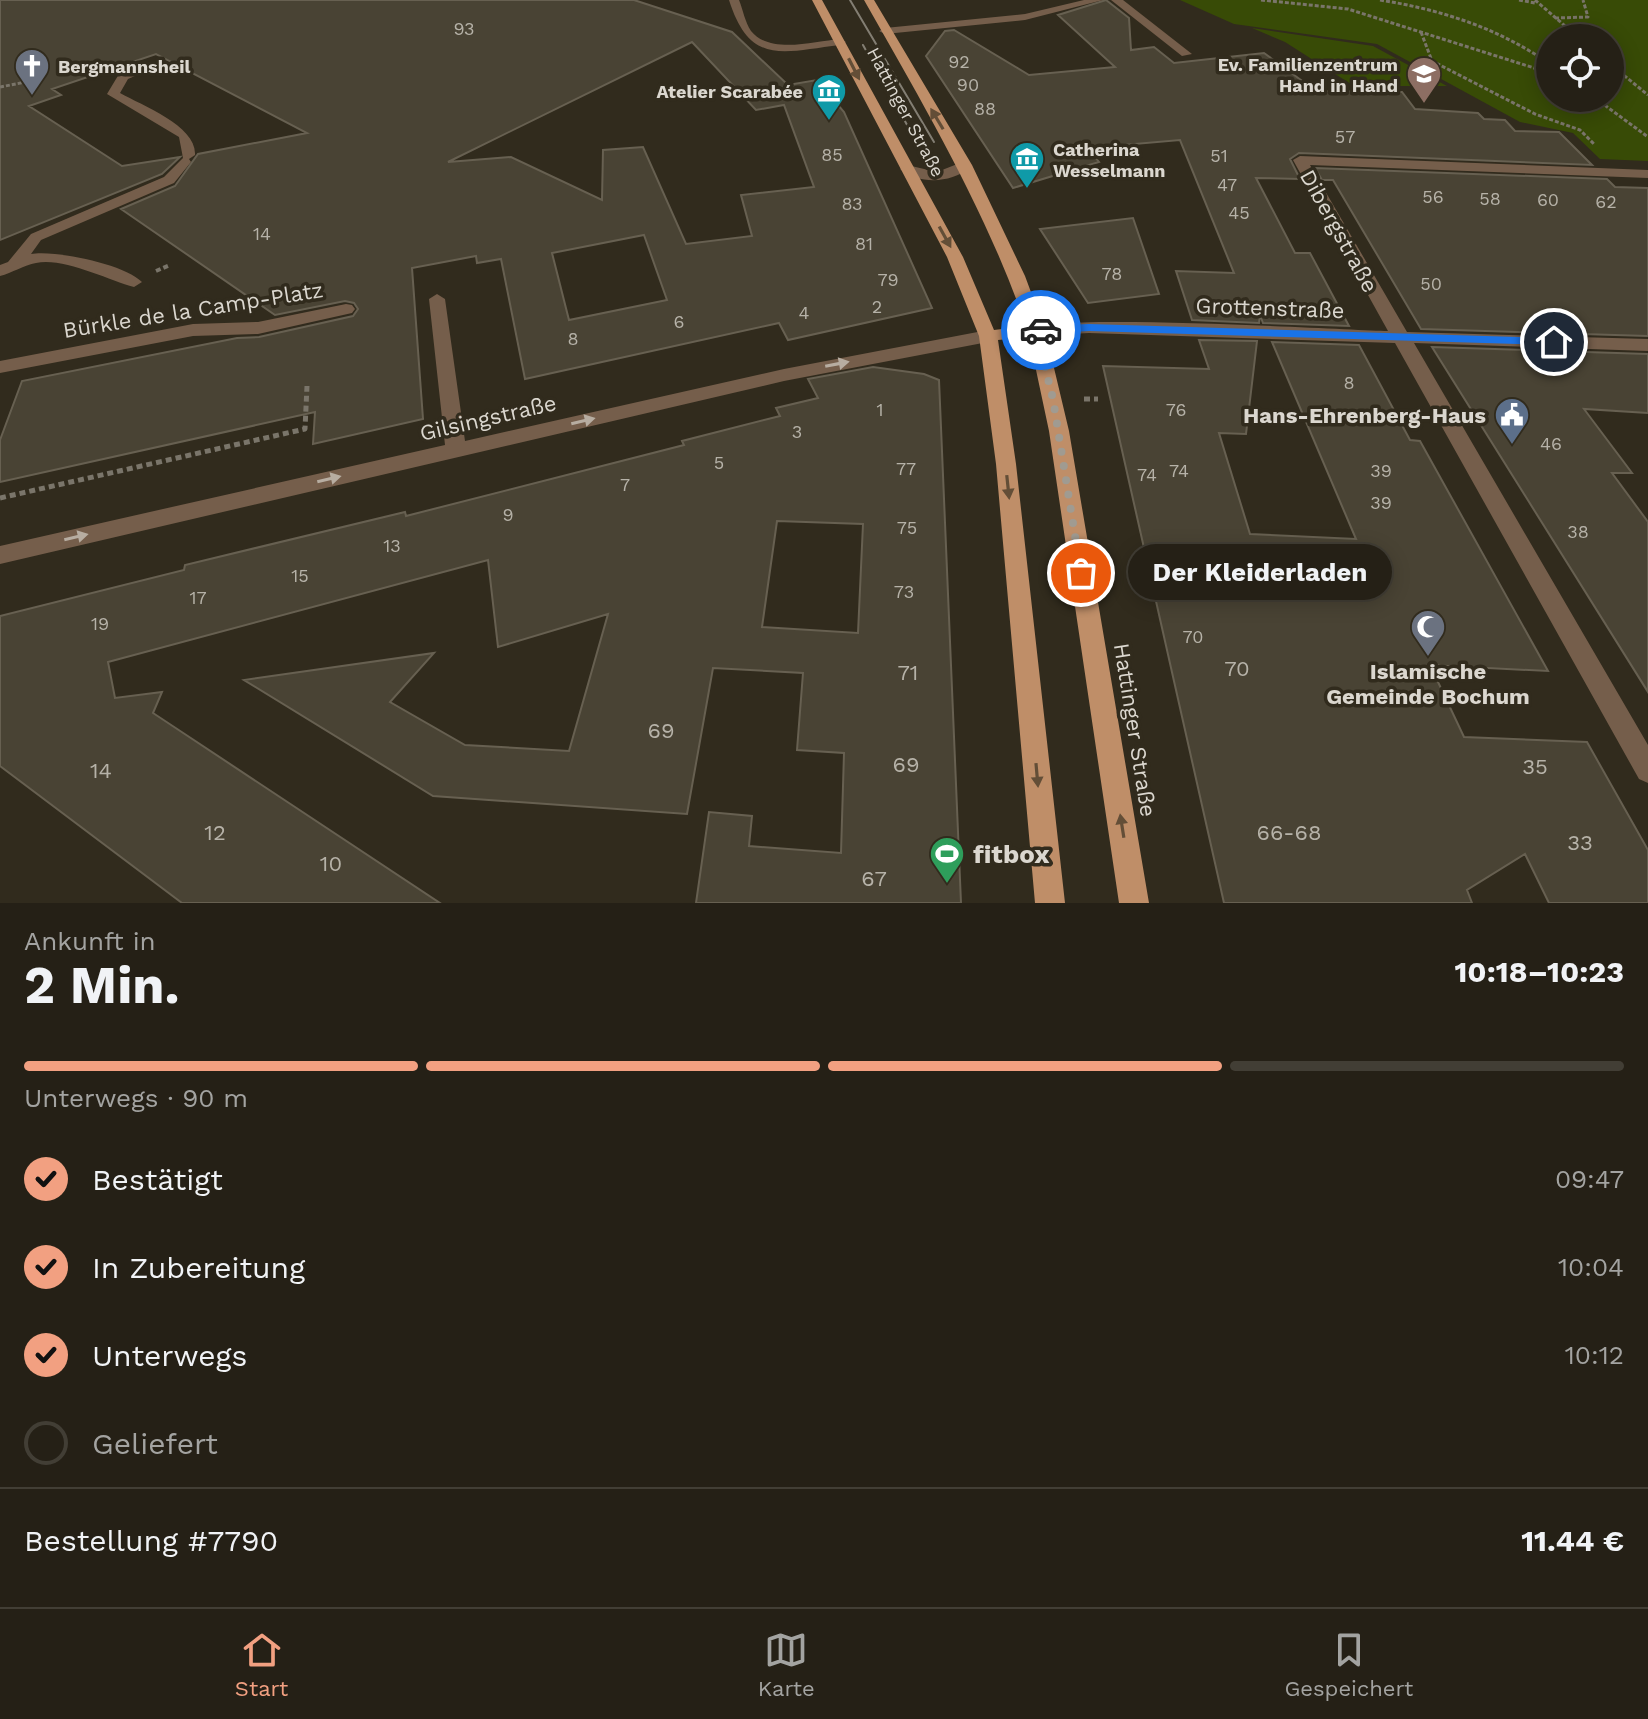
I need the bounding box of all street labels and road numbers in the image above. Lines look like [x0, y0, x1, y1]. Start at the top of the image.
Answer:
street label: Hattinger Straße [863, 44, 949, 180]
street label: Dibergstraße [1295, 165, 1383, 297]
street label: Bürkle de la Camp-Platz [61, 277, 325, 343]
street label: Grottenstraße [1195, 293, 1345, 323]
street label: Gilsingstraße [417, 390, 559, 446]
street label: Hattinger Straße [1109, 641, 1161, 819]

